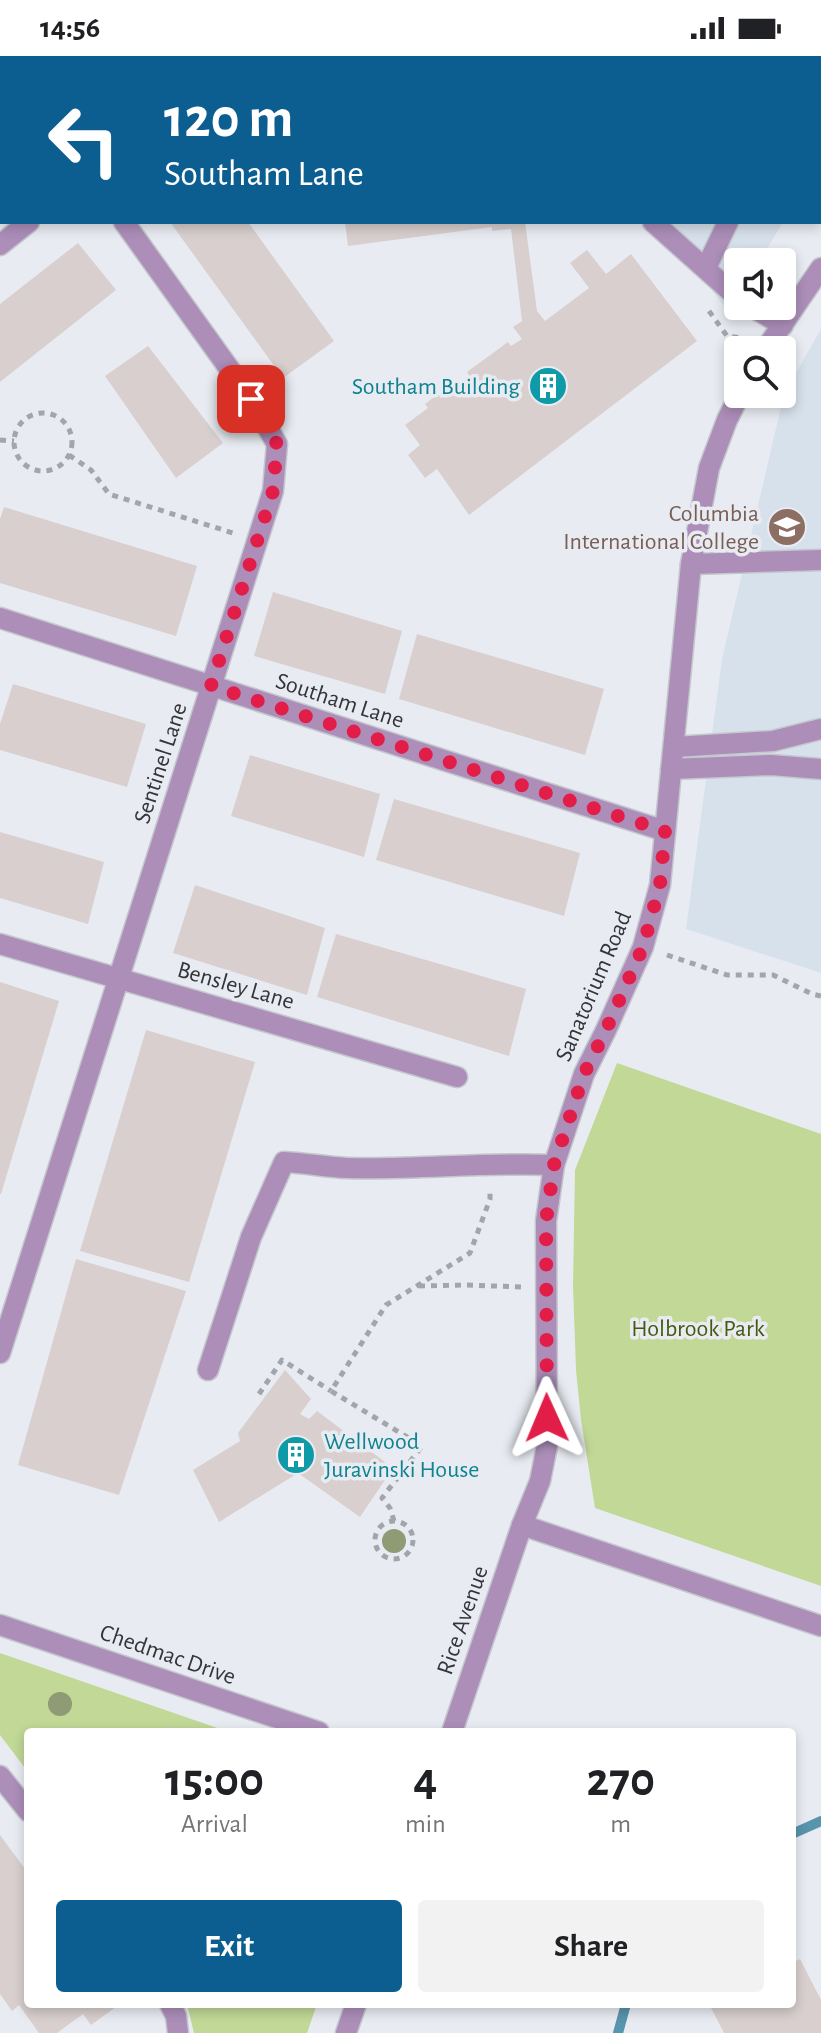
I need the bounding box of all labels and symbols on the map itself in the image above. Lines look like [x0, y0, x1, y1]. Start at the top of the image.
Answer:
pin [217, 365, 285, 433]
building icon: Southam Building [527, 365, 569, 407]
place label: Southam Building [352, 375, 520, 399]
place label: Columbia International College [563, 502, 759, 554]
school or university icon: Columbia International College [766, 506, 808, 548]
street label: Southam Lane [273, 669, 407, 733]
street label: Sentinel Lane [130, 700, 192, 827]
street label: Sanatorium Road [552, 908, 636, 1065]
street label: Bensley Lane [175, 958, 297, 1014]
park label: Holbrook Park [631, 1317, 765, 1341]
position arrow [505, 1376, 589, 1460]
place label: Wellwood Juravinski House [324, 1430, 479, 1482]
building icon: Wellwood Juravinski House [275, 1434, 317, 1476]
street label: Rice Avenue [433, 1563, 493, 1678]
street label: Chedmac Drive [97, 1621, 239, 1689]

